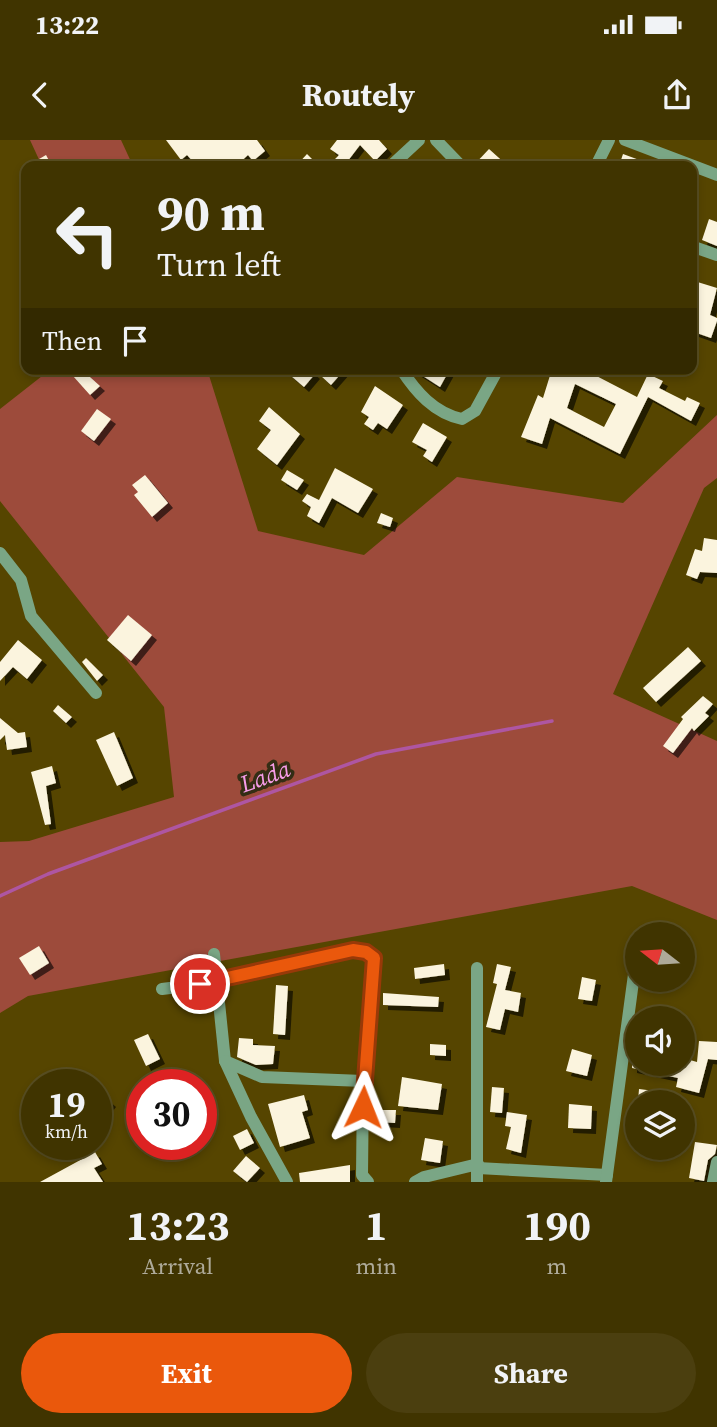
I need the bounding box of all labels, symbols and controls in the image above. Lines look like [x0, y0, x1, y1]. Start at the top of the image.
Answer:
text: 13:22 [35, 7, 99, 43]
text: Routely [302, 73, 415, 117]
icon: back [21, 76, 59, 114]
icon: share [658, 76, 696, 114]
text: 90 m [157, 179, 265, 246]
icon: left [42, 189, 133, 280]
text: Turn left [157, 243, 281, 287]
icon: arrive [116, 322, 154, 360]
text: Then [42, 323, 102, 359]
water label: Lada [234, 752, 295, 801]
north arrow [625, 922, 695, 992]
map controls [625, 922, 695, 1160]
pin [170, 954, 230, 1014]
icon: arrive [181, 965, 219, 1003]
button: sound [625, 1006, 695, 1076]
speed limit sign: 30 [126, 1069, 217, 1160]
position arrow [326, 1070, 400, 1144]
text: 19 [48, 1081, 85, 1129]
button: layers [625, 1090, 695, 1160]
text: km/h [45, 1119, 88, 1144]
text: 13:23 [126, 1196, 230, 1254]
text: 1 [365, 1196, 388, 1254]
text: 190 [523, 1196, 591, 1254]
text: Arrival [142, 1250, 213, 1282]
text: min [355, 1250, 397, 1282]
text: m [547, 1250, 567, 1282]
button: Exit [21, 1333, 352, 1413]
button: Share [366, 1333, 696, 1413]

